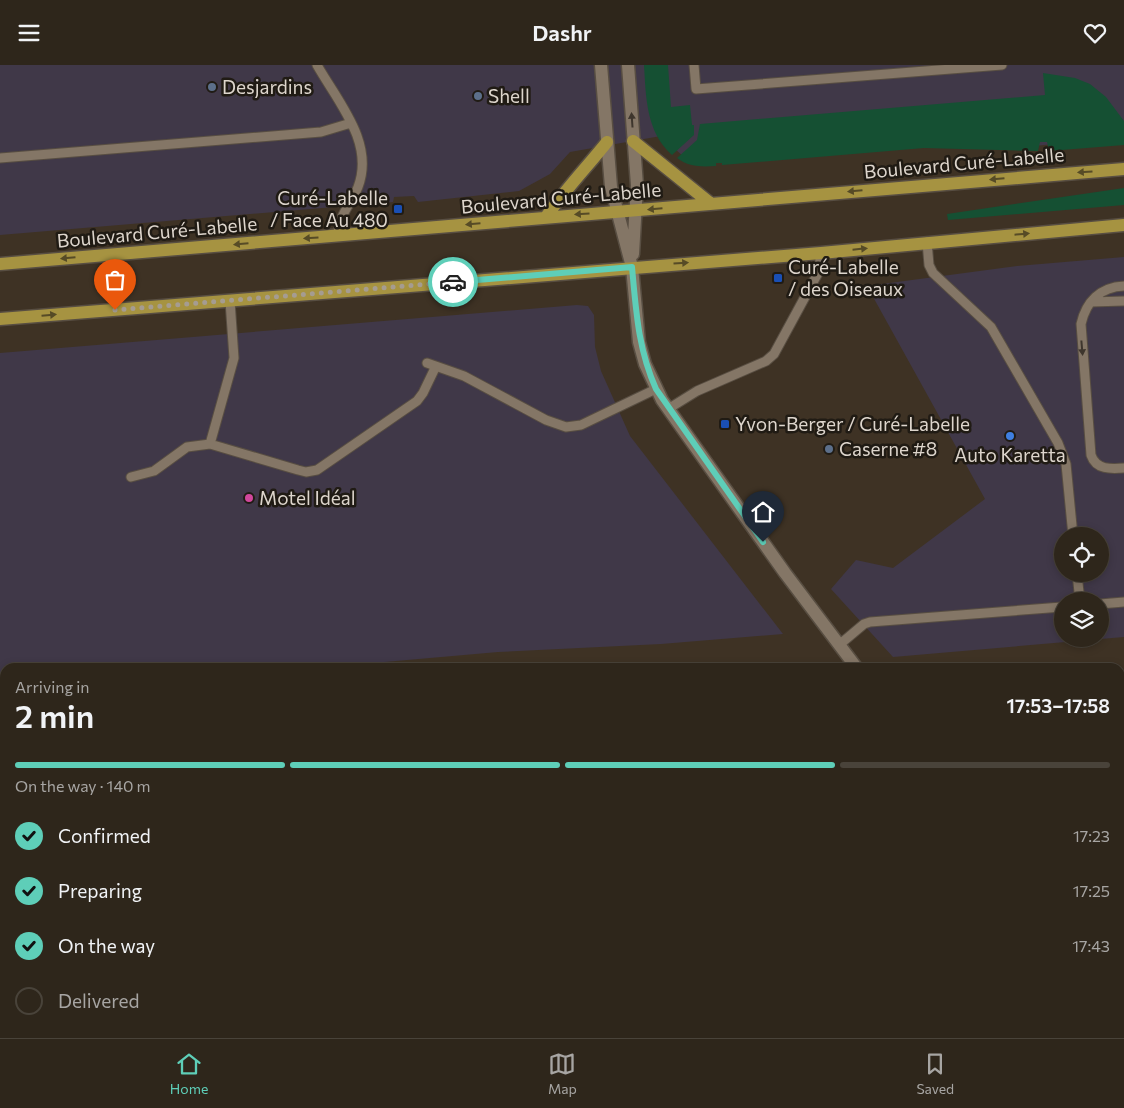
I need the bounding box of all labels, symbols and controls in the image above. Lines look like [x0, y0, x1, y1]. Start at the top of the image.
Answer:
icon: menu [15, 19, 43, 47]
text: Dashr [532, 19, 592, 46]
icon: heart [1081, 19, 1109, 47]
place label: Desjardins [222, 75, 312, 98]
marker: Desjardins [206, 81, 218, 93]
place label: Shell [488, 84, 530, 107]
marker: Shell [472, 90, 484, 102]
one-way arrow [628, 112, 636, 128]
street label: Boulevard Curé-Labelle [863, 142, 1065, 183]
one-way arrow [1077, 169, 1093, 177]
one-way arrow [989, 176, 1005, 184]
street label: Boulevard Curé-Labelle [460, 177, 662, 218]
place label: Curé-Labelle / Face Au 480 [270, 186, 388, 231]
one-way arrow [847, 188, 863, 196]
marker: Curé-Labelle / Face Au 480 [392, 203, 404, 215]
one-way arrow [647, 206, 663, 214]
street label: Boulevard Curé-Labelle [56, 211, 258, 252]
one-way arrow [574, 211, 590, 219]
one-way arrow [465, 220, 481, 228]
one-way arrow [1014, 230, 1030, 238]
one-way arrow [303, 234, 319, 242]
one-way arrow [233, 240, 249, 248]
one-way arrow [853, 245, 869, 253]
one-way arrow [60, 254, 76, 262]
place label: Curé-Labelle / des Oiseaux [788, 255, 903, 300]
courier [428, 257, 478, 307]
pin [94, 259, 136, 310]
one-way arrow [673, 259, 689, 267]
icon: bag [101, 266, 129, 294]
icon: car [439, 268, 467, 296]
marker: Curé-Labelle / des Oiseaux [772, 272, 784, 284]
one-way arrow [41, 311, 57, 319]
one-way arrow [1078, 341, 1086, 357]
place label: Yvon-Berger / Curé-Labelle [735, 412, 970, 435]
marker: Yvon-Berger / Curé-Labelle [719, 418, 731, 430]
marker: Auto Karetta [1004, 430, 1016, 442]
place label: Caserne #8 [839, 437, 937, 460]
marker: Caserne #8 [823, 443, 835, 455]
place label: Auto Karetta [954, 443, 1066, 466]
place label: Motel Idéal [259, 486, 356, 509]
pin [742, 491, 784, 542]
marker: Motel Idéal [243, 492, 255, 504]
icon: home [749, 498, 777, 526]
map controls [1054, 527, 1109, 647]
button: locate [1054, 527, 1109, 582]
button: layers [1054, 592, 1109, 647]
text: Arriving in [15, 677, 89, 696]
text: 17:53–17:58 [1007, 694, 1110, 717]
text: 2 min [15, 695, 94, 735]
text: On the way · 140 m [15, 776, 150, 795]
icon: check [15, 822, 43, 850]
text: Confirmed [58, 824, 151, 847]
text: 17:23 [1073, 826, 1110, 845]
icon: check [15, 877, 43, 905]
text: Preparing [58, 879, 142, 902]
text: 17:25 [1073, 881, 1110, 900]
icon: check [15, 932, 43, 960]
text: On the way [58, 934, 155, 957]
text: 17:43 [1072, 936, 1110, 955]
text: Delivered [58, 989, 139, 1012]
tab: Home [170, 1050, 208, 1097]
tab: Map [548, 1050, 577, 1097]
tab: Saved [916, 1050, 954, 1097]

